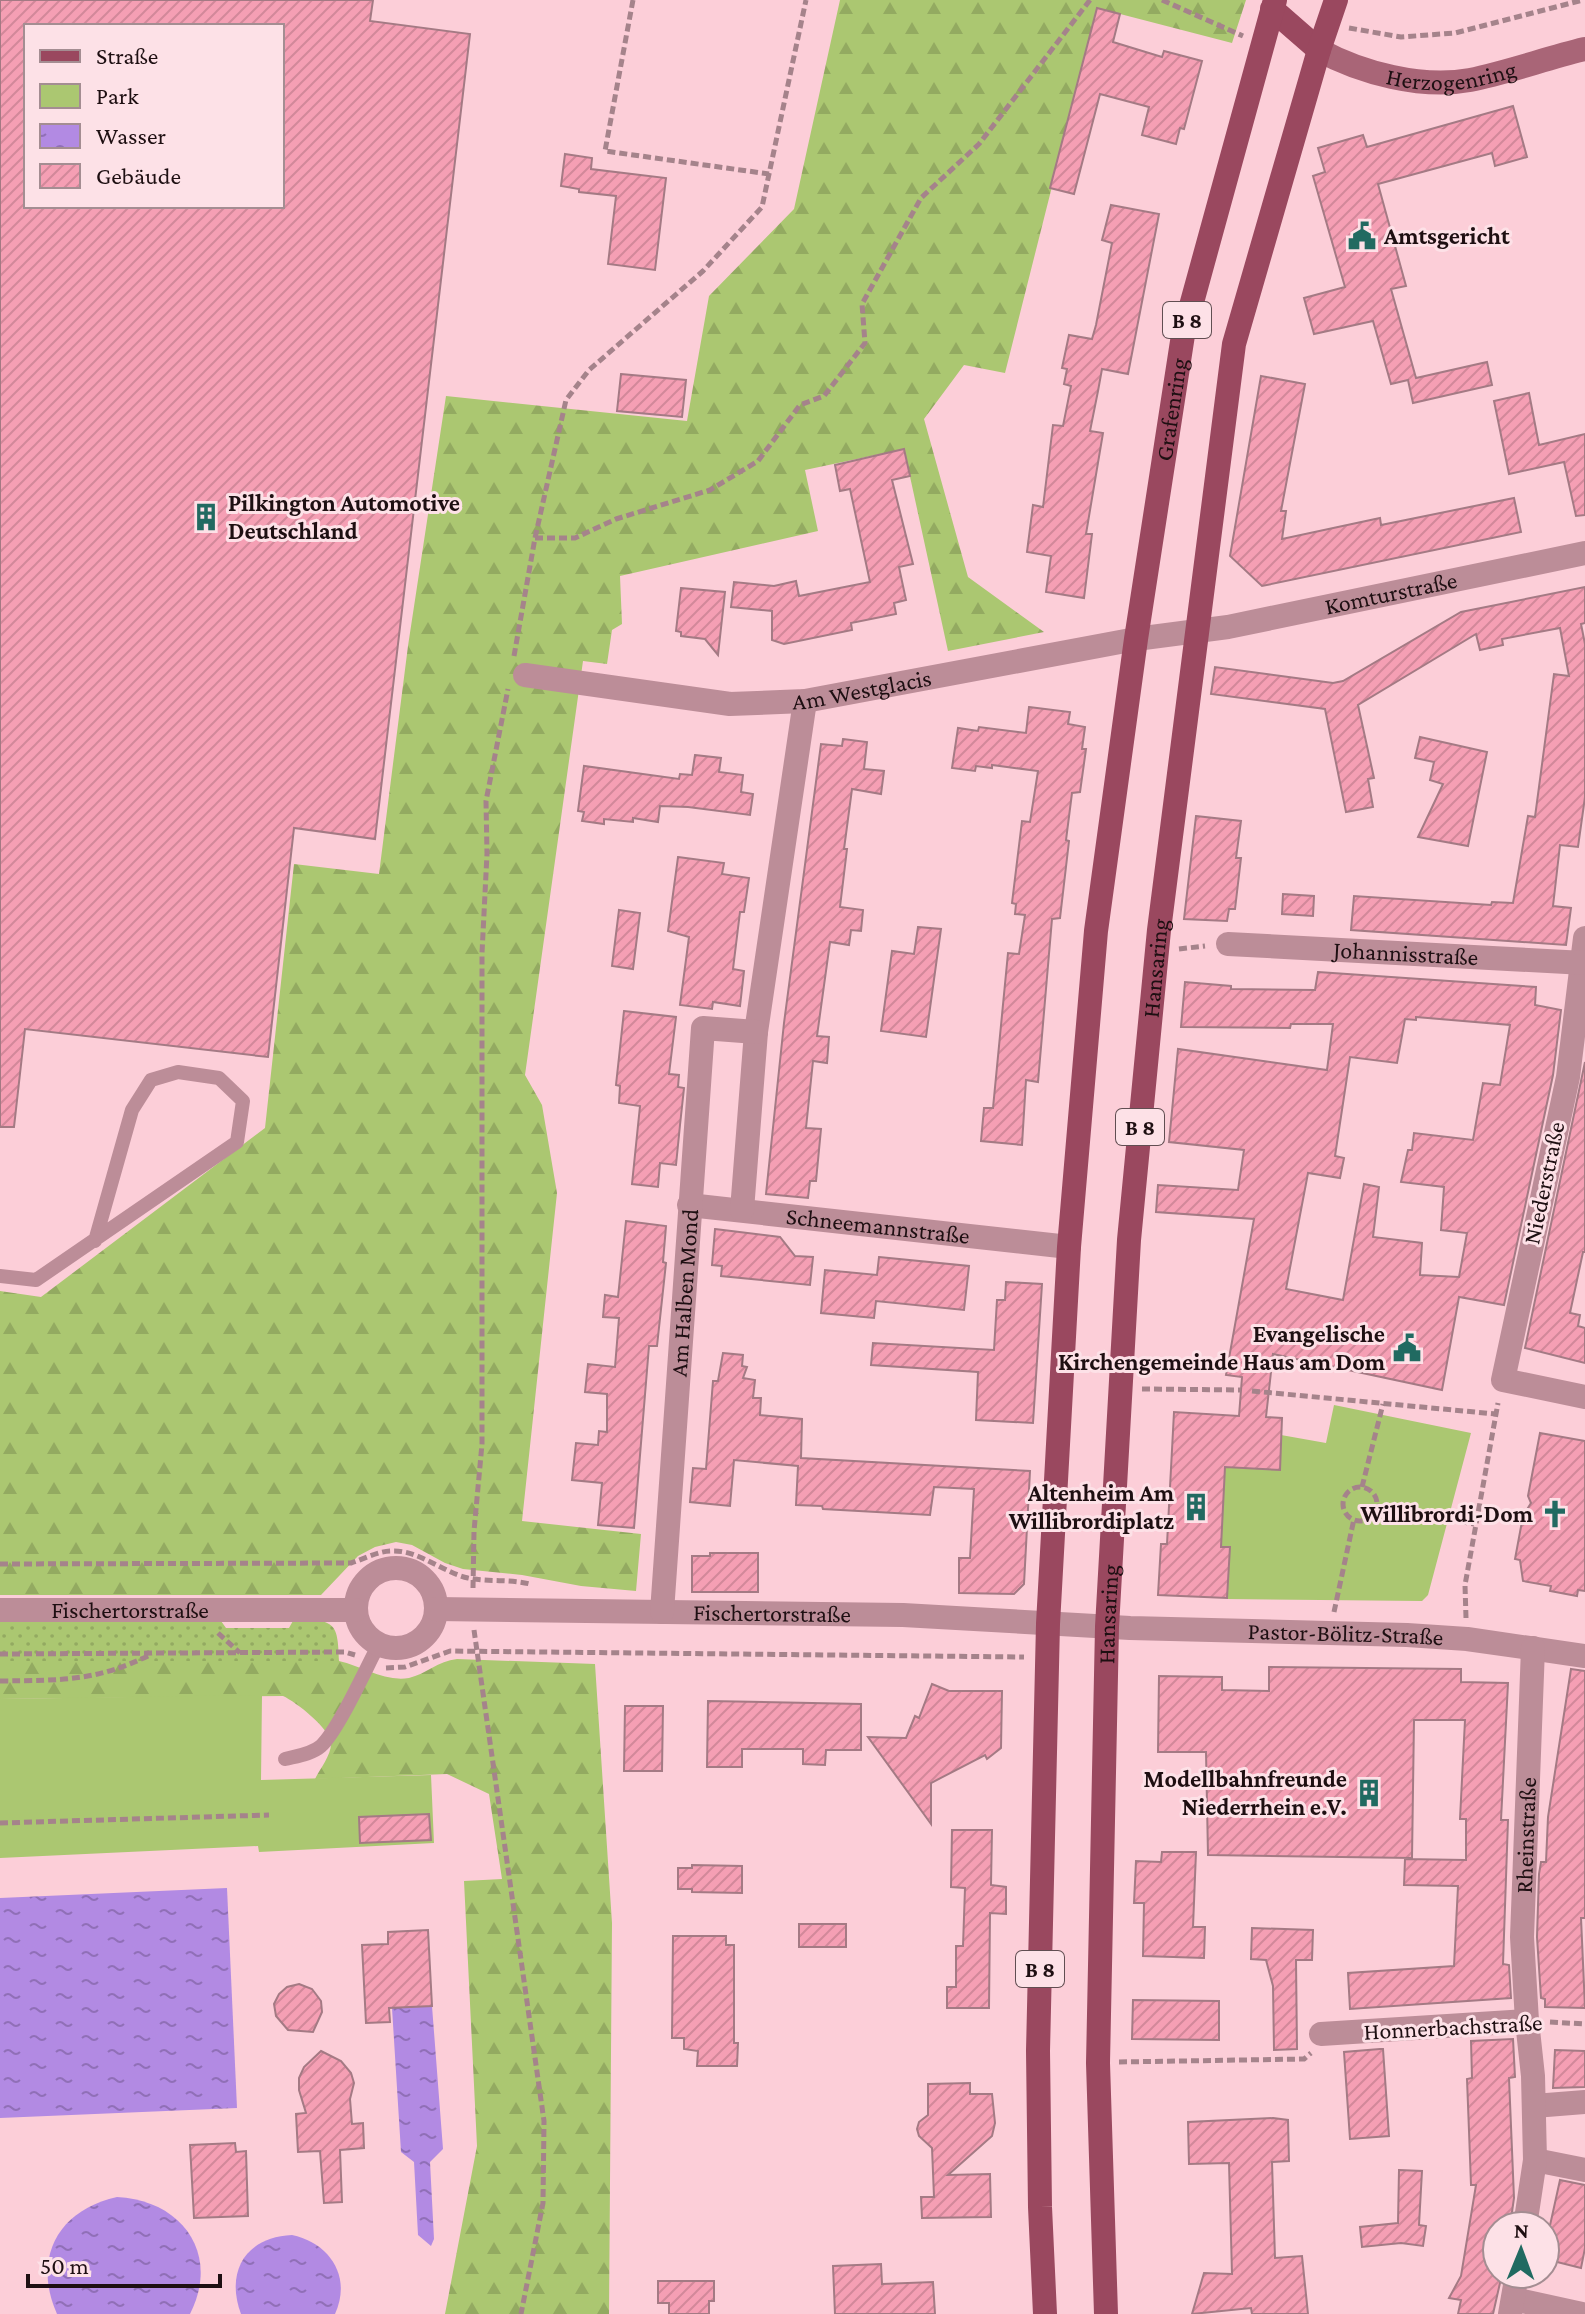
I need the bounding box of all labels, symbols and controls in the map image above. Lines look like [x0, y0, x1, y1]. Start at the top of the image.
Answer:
legend [24, 24, 284, 208]
text: Straße [96, 42, 158, 69]
street label: Herzogenring [1384, 55, 1519, 96]
text: Park [96, 82, 139, 109]
text: Wasser [96, 122, 166, 149]
text: Gebäude [96, 162, 181, 189]
public building icon: Amtsgericht [1347, 221, 1377, 251]
place label: Amtsgericht [1383, 222, 1510, 249]
road number: B 8 [1163, 302, 1211, 338]
street label: Grafenring [1150, 355, 1192, 463]
place label: Pilkington Automotive Deutschland [228, 489, 460, 544]
building icon: Pilkington Automotive Deutschland [191, 502, 221, 532]
street label: Komturstraße [1322, 566, 1459, 620]
street label: Am Westglacis [792, 664, 934, 714]
street label: Hansaring [1137, 916, 1173, 1019]
street label: Johannisstraße [1331, 936, 1479, 970]
road number: B 8 [1116, 1109, 1164, 1145]
street label: Niederstraße [1517, 1119, 1570, 1247]
street label: Schneemannstraße [785, 1202, 971, 1249]
street label: Am Halben Mond [665, 1208, 703, 1378]
place label: Evangelische Kirchengemeinde Haus am Dom [1058, 1320, 1386, 1375]
public building icon: Evangelische Kirchengemeinde Haus am Dom [1392, 1333, 1422, 1363]
place label: Altenheim Am Willibrordiplatz [1008, 1479, 1175, 1534]
building icon: Altenheim Am Willibrordiplatz [1181, 1492, 1211, 1522]
church icon: Willibrordi-Dom [1540, 1499, 1570, 1529]
place label: Willibrordi-Dom [1360, 1500, 1534, 1527]
street label: Hansaring [1092, 1563, 1124, 1664]
street label: Fischertorstraße [51, 1596, 209, 1623]
street label: Fischertorstraße [693, 1598, 851, 1627]
street label: Pastor-Bölitz-Straße [1247, 1617, 1444, 1650]
place label: Modellbahnfreunde Niederrhein e.V. [1144, 1765, 1347, 1820]
street label: Rheinstraße [1510, 1777, 1541, 1894]
building icon: Modellbahnfreunde Niederrhein e.V. [1354, 1778, 1384, 1808]
road number: B 8 [1016, 1951, 1064, 1987]
street label: Honnerbachstraße [1363, 2008, 1543, 2045]
north arrow [1481, 2210, 1561, 2290]
text: N [1514, 2218, 1529, 2243]
scale bar [28, 2238, 220, 2288]
text: 50 m [40, 2252, 89, 2279]

